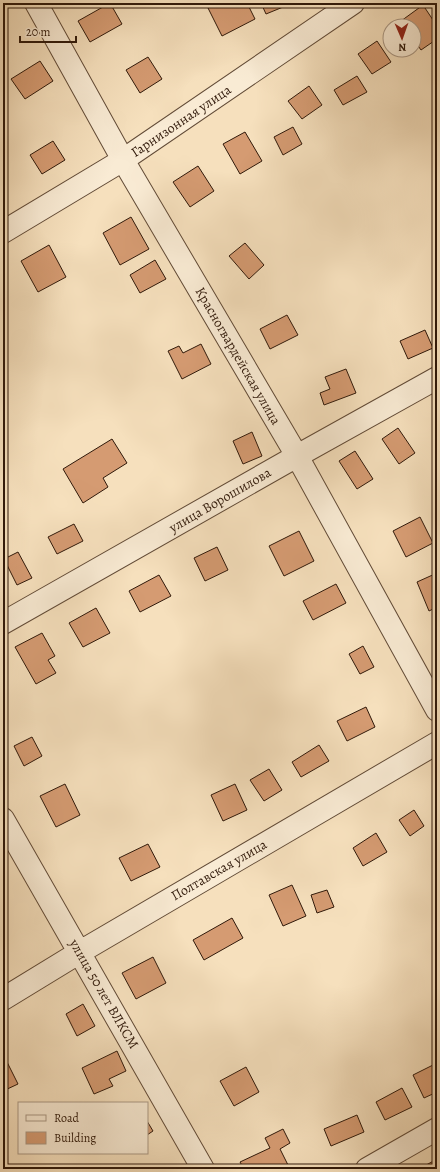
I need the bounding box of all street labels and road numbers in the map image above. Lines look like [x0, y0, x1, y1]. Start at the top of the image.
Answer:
street label: Гарнизонная улица [127, 80, 235, 162]
street label: Красногвардейская улица [191, 284, 286, 429]
street label: улица Ворошилова [165, 463, 275, 537]
street label: Полтавская улица [168, 835, 271, 905]
street label: улица 50 лет ВЛКСМ [64, 935, 143, 1053]

